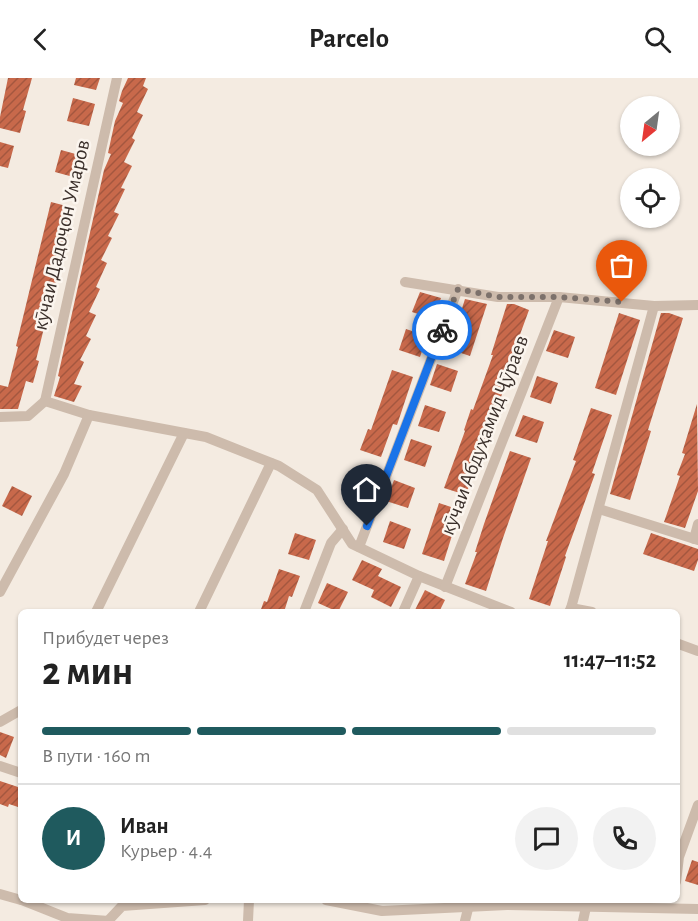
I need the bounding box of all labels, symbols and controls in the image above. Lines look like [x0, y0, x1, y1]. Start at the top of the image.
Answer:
icon: back [24, 23, 57, 56]
icon: search [641, 23, 674, 56]
text: Parcelo [309, 25, 389, 52]
north arrow [620, 96, 680, 156]
map controls [620, 96, 680, 228]
street label: кӯчаи Дадоҷон Умаров [29, 138, 94, 332]
button: locate [620, 168, 680, 228]
pin [596, 240, 647, 302]
icon: bag [605, 249, 638, 282]
courier [412, 300, 472, 360]
icon: bike [426, 314, 459, 347]
street label: кӯчаи Абдуҳамид Ҷӯраев [437, 332, 532, 538]
pin [341, 464, 392, 526]
icon: home [350, 473, 383, 506]
text: Прибудет через [42, 628, 169, 648]
text: 11:47–11:52 [564, 649, 656, 671]
text: 2 мин [42, 653, 133, 692]
text: В пути · 160 m [42, 746, 150, 766]
button: chat [515, 807, 578, 870]
button: phone [593, 807, 656, 870]
text: Иван [120, 815, 169, 837]
text: И [66, 827, 81, 849]
text: Курьер · 4.4 [120, 841, 212, 861]

